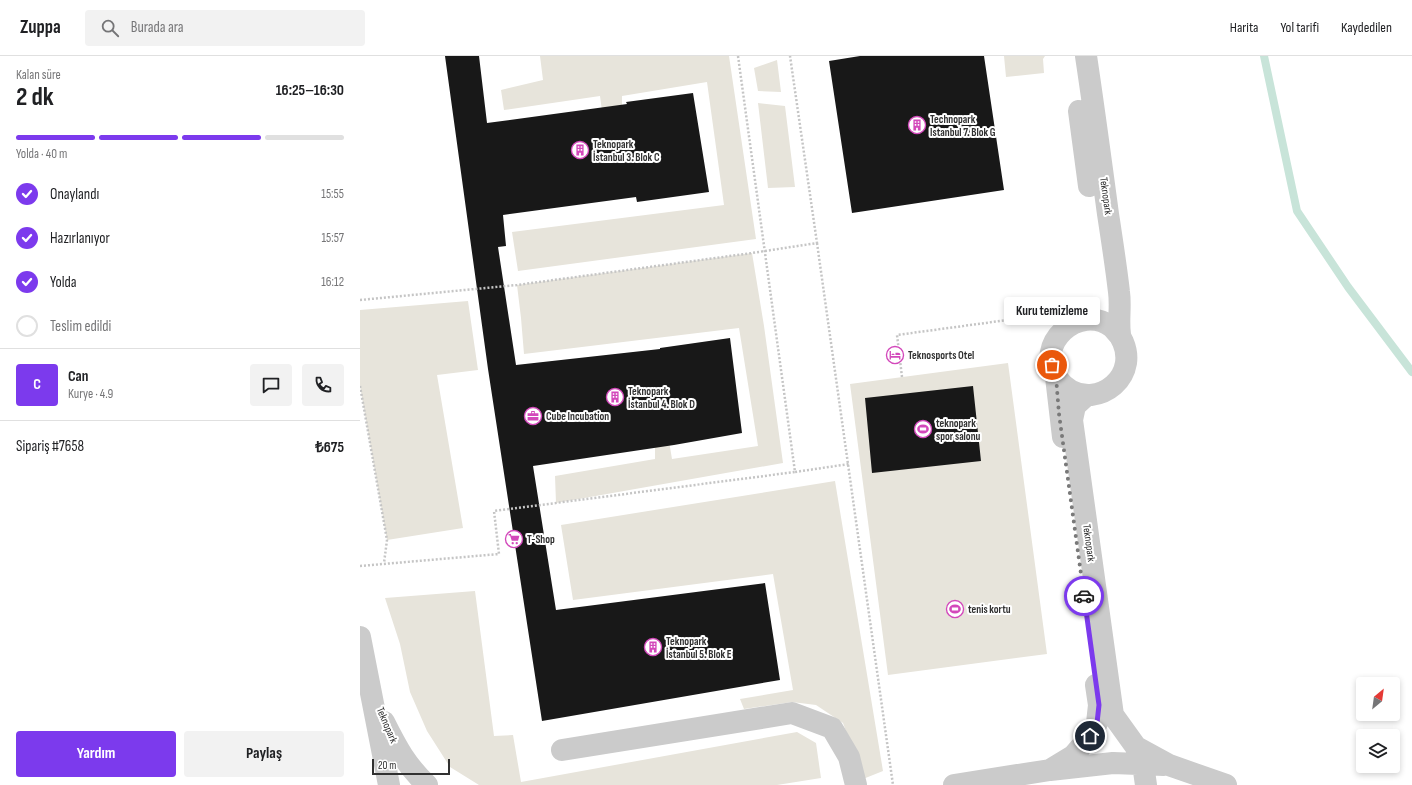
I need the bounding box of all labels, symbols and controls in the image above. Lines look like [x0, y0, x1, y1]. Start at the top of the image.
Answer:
search box [85, 10, 365, 46]
text: Zuppa [20, 16, 61, 39]
icon: search [99, 17, 121, 39]
text: Burada ara [131, 18, 184, 37]
text: Harita [1230, 19, 1258, 36]
text: Yol tarifi [1280, 19, 1319, 36]
text: Kaydedilen [1341, 19, 1392, 36]
text: Kalan süre [16, 67, 61, 83]
text: 16:25–16:30 [276, 81, 344, 100]
text: 2 dk [16, 82, 54, 113]
place label: Technopark Istanbul 7. Blok G [930, 113, 996, 139]
building icon: Technopark Istanbul 7. Blok G [907, 115, 927, 135]
place label: Teknopark İstanbul 3. Blok C [593, 138, 660, 164]
building icon: Teknopark İstanbul 3. Blok C [570, 140, 590, 160]
text: Yolda · 40 m [16, 146, 67, 162]
street label: Teknopark [1097, 176, 1115, 216]
icon: check [16, 183, 38, 205]
text: Onaylandı [50, 185, 99, 204]
text: 15:55 [321, 186, 344, 202]
icon: check [16, 227, 38, 249]
text: Hazırlanıyor [50, 229, 110, 248]
text: 15:57 [321, 230, 344, 246]
icon: check [16, 271, 38, 293]
text: Yolda [50, 273, 77, 292]
text: 16:12 [321, 274, 344, 290]
callout: Kuru temizleme [1004, 297, 1100, 325]
text: Kuru temizleme [1016, 303, 1088, 319]
text: Teslim edildi [50, 317, 111, 336]
hotel icon: Teknosports Otel [885, 345, 905, 365]
pin [1035, 348, 1069, 382]
place label: Teknosports Otel [908, 349, 974, 362]
icon: bag [1041, 354, 1063, 376]
button: chat [250, 364, 292, 406]
button: phone [302, 364, 344, 406]
text: Can [68, 367, 88, 386]
text: C [33, 375, 41, 394]
place label: Teknopark İstanbul 4. Blok D [628, 385, 695, 411]
text: Kurye · 4.9 [68, 386, 113, 402]
building icon: Teknopark İstanbul 4. Blok D [605, 387, 625, 407]
office icon: Cube Incubation [523, 406, 543, 426]
place label: Cube Incubation [546, 410, 609, 423]
place label: teknopark spor salonu [936, 417, 981, 443]
sports icon: teknopark spor salonu [913, 419, 933, 439]
text: Sipariş #7658 [16, 437, 84, 456]
text: ₺675 [315, 438, 344, 457]
street label: Teknopark [1080, 523, 1098, 563]
supermarket icon: T-Shop [504, 529, 524, 549]
place label: T-Shop [527, 533, 555, 546]
courier [1064, 576, 1104, 616]
icon: car [1073, 585, 1095, 607]
sports icon: tenis kortu [945, 599, 965, 619]
place label: tenis kortu [968, 603, 1011, 616]
place label: Teknopark İstanbul 5. Blok E [666, 635, 732, 661]
building icon: Teknopark İstanbul 5. Blok E [643, 637, 663, 657]
north arrow [1356, 677, 1400, 721]
map controls [1356, 677, 1400, 773]
street label: Teknopark [374, 705, 401, 746]
pin [1073, 719, 1107, 753]
icon: home [1079, 725, 1101, 747]
button: layers [1356, 729, 1400, 773]
button: Yardım [16, 731, 176, 777]
button: Paylaş [184, 731, 344, 777]
scale bar [372, 757, 450, 776]
text: 20 m [378, 759, 396, 772]

